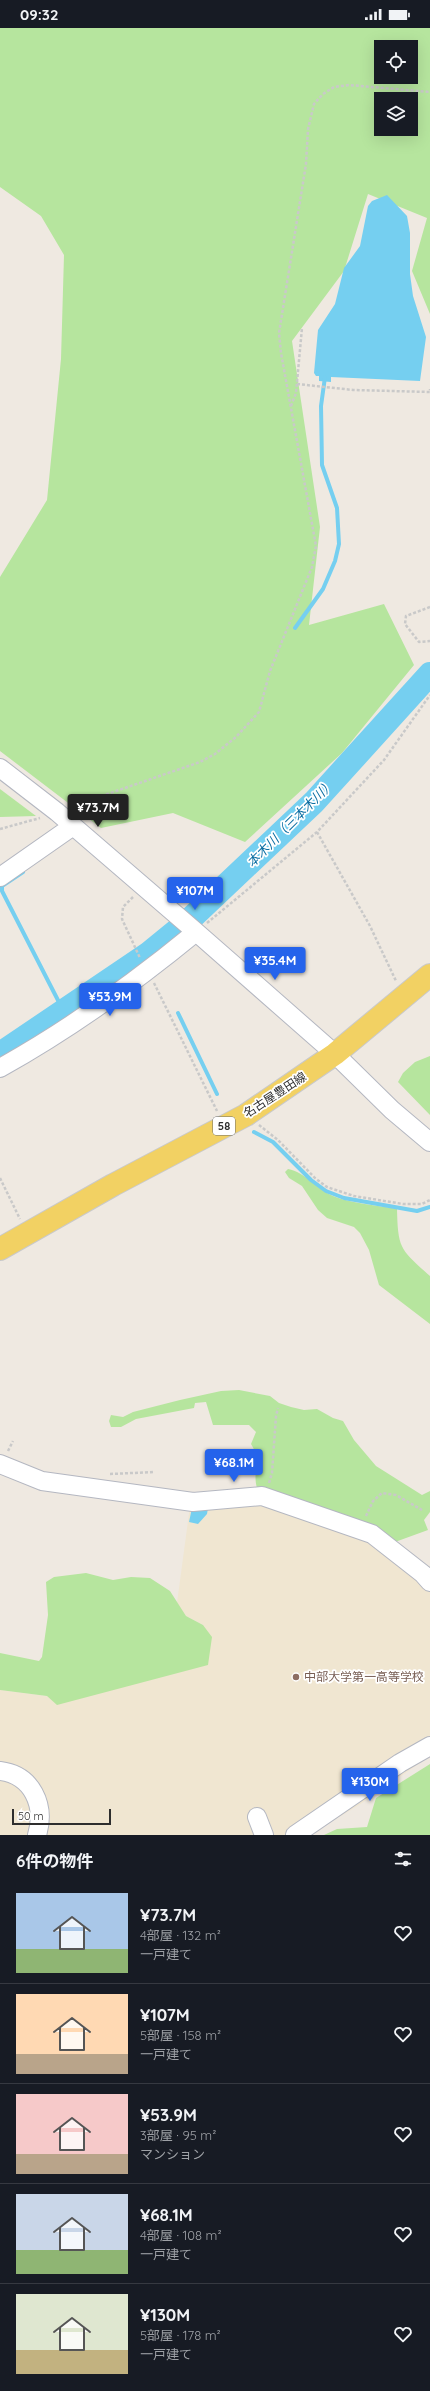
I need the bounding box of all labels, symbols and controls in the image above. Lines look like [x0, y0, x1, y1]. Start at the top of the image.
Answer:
text: 09:32 [20, 5, 58, 24]
map controls [374, 40, 418, 136]
button: locate [374, 40, 418, 84]
button: layers [374, 92, 418, 136]
water label: 本木川（三本木川） [243, 776, 337, 870]
pin: ¥73.7M [65, 794, 131, 828]
text: ¥73.7M [77, 799, 119, 815]
pin: ¥107M [167, 877, 223, 911]
text: ¥107M [176, 882, 214, 898]
pin: ¥35.4M [242, 947, 308, 981]
text: ¥35.4M [254, 952, 296, 968]
pin: ¥53.9M [77, 983, 143, 1017]
text: ¥53.9M [88, 988, 132, 1004]
street label: 名古屋豊田線 [240, 1069, 309, 1120]
road number: 58 [213, 1117, 235, 1135]
pin: ¥68.1M [201, 1449, 267, 1483]
text: ¥68.1M [214, 1454, 254, 1470]
place label: 中部大学第一高等学校 [304, 1669, 424, 1684]
marker: 中部大学第一高等学校 [291, 1672, 301, 1682]
pin: ¥130M [342, 1768, 398, 1802]
text: ¥130M [351, 1773, 389, 1789]
scale bar [12, 1807, 111, 1826]
text: 50 m [18, 1809, 44, 1823]
icon: filters [392, 1848, 414, 1870]
text: 6件の物件 [16, 1850, 93, 1871]
text: ¥73.7M [140, 1904, 196, 1925]
icon: home [48, 1909, 96, 1957]
icon: heart [392, 1922, 414, 1944]
text: 4部屋 · 132 m² [140, 1927, 221, 1943]
text: 一戸建て [140, 1946, 192, 1962]
text: ¥107M [140, 2004, 190, 2025]
icon: home [48, 2010, 96, 2058]
icon: heart [392, 2023, 414, 2045]
text: 5部屋 · 158 m² [140, 2027, 221, 2043]
text: 一戸建て [140, 2046, 192, 2062]
text: ¥53.9M [140, 2104, 197, 2125]
icon: home [48, 2110, 96, 2158]
icon: heart [392, 2123, 414, 2145]
text: 3部屋 · 95 m² [140, 2127, 216, 2143]
text: マンション [140, 2146, 205, 2162]
text: ¥68.1M [140, 2204, 193, 2225]
icon: home [48, 2210, 96, 2258]
icon: heart [392, 2223, 414, 2245]
text: 4部屋 · 108 m² [140, 2227, 222, 2243]
text: 一戸建て [140, 2246, 192, 2262]
text: ¥130M [140, 2304, 190, 2325]
icon: home [48, 2310, 96, 2358]
icon: heart [392, 2323, 414, 2345]
text: 5部屋 · 178 m² [140, 2327, 221, 2343]
text: 一戸建て [140, 2346, 192, 2362]

